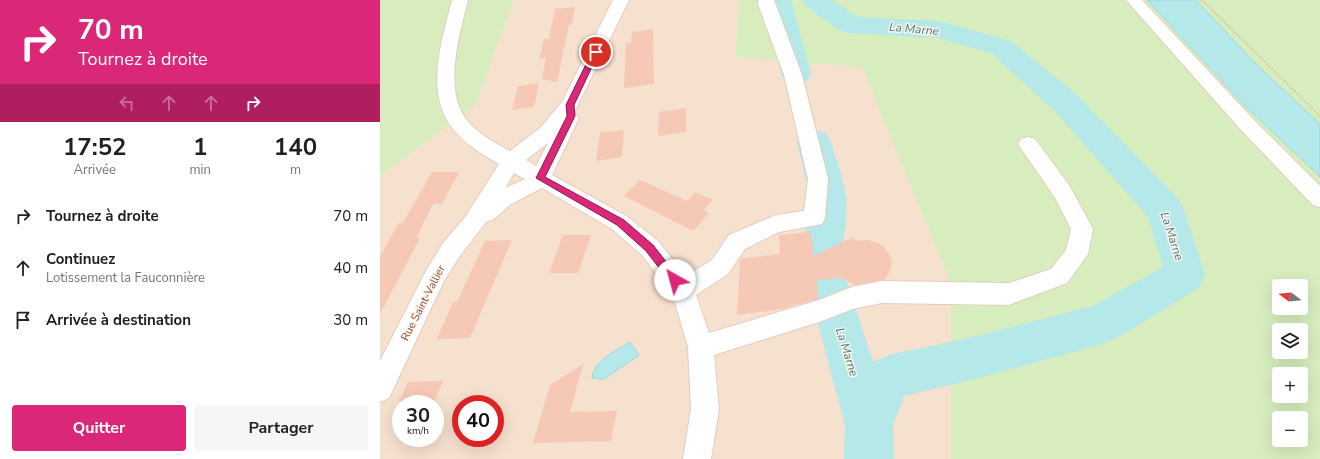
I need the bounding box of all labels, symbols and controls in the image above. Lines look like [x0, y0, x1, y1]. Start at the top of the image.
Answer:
text: 70 m [78, 11, 144, 49]
icon: right [12, 16, 64, 68]
water label: La Marne [888, 19, 940, 39]
pin [579, 35, 613, 69]
icon: arrive [585, 41, 607, 63]
text: Tournez à droite [78, 47, 208, 71]
icon: left [116, 92, 138, 114]
icon: ahead [158, 92, 180, 114]
icon: ahead [200, 92, 222, 114]
icon: right [242, 92, 264, 114]
text: 17:52 [63, 131, 126, 163]
text: 1 [193, 131, 207, 163]
text: 140 [274, 131, 317, 163]
text: Arrivée [74, 161, 116, 179]
text: min [189, 161, 211, 179]
text: m [290, 161, 301, 179]
icon: right [12, 205, 34, 227]
text: Tournez à droite [46, 206, 159, 226]
text: 70 m [333, 206, 368, 226]
water label: La Marne [1157, 210, 1188, 263]
text: Continuez [46, 249, 115, 269]
icon: ahead [12, 257, 34, 279]
text: 40 m [333, 258, 368, 278]
position arrow [654, 259, 696, 301]
street label: Rue Saint-Vallier [397, 263, 449, 343]
text: Lotissement la Fauconnière [46, 269, 205, 287]
north arrow [1272, 279, 1308, 315]
map controls [1272, 279, 1308, 447]
icon: arrive [12, 309, 34, 331]
text: Arrivée à destination [46, 310, 191, 330]
text: 30 m [333, 310, 368, 330]
button: layers [1272, 323, 1308, 359]
water label: La Marne [832, 326, 862, 379]
button: + [1272, 367, 1308, 403]
speed limit sign: 40 [452, 395, 504, 447]
text: 30 [406, 402, 430, 429]
button: Quitter [12, 405, 186, 451]
button: Partager [194, 405, 368, 451]
button: − [1272, 411, 1308, 447]
text: km/h [407, 424, 429, 438]

